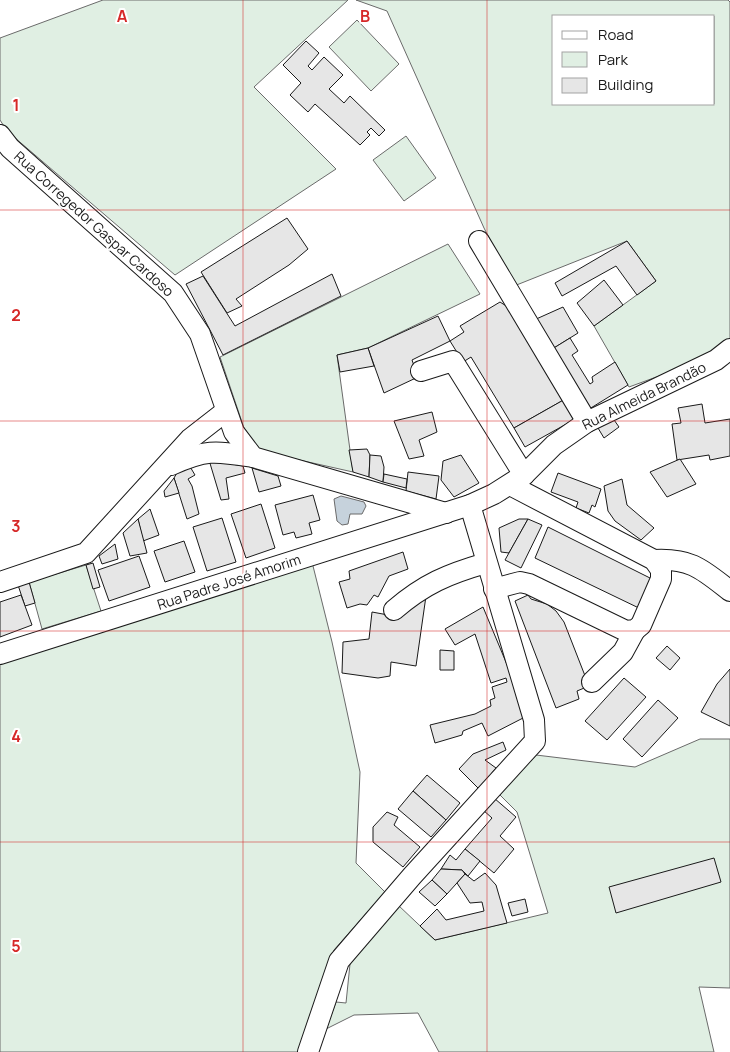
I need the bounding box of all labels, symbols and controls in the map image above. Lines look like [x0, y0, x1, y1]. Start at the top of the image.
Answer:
text: A [117, 5, 128, 27]
text: B [360, 5, 370, 27]
legend [552, 15, 715, 105]
text: Road [598, 24, 634, 45]
text: Park [598, 49, 628, 70]
text: Building [598, 74, 653, 95]
text: 1 [12, 94, 20, 116]
street label: Rua Corregedor Gaspar Cardoso [10, 147, 178, 301]
text: 2 [11, 304, 21, 326]
street label: Rua Almeida Brandão [579, 357, 709, 434]
text: 3 [11, 515, 21, 537]
street label: Rua Padre José Amorim [155, 549, 303, 614]
text: 4 [11, 725, 21, 747]
text: 5 [11, 935, 21, 957]

